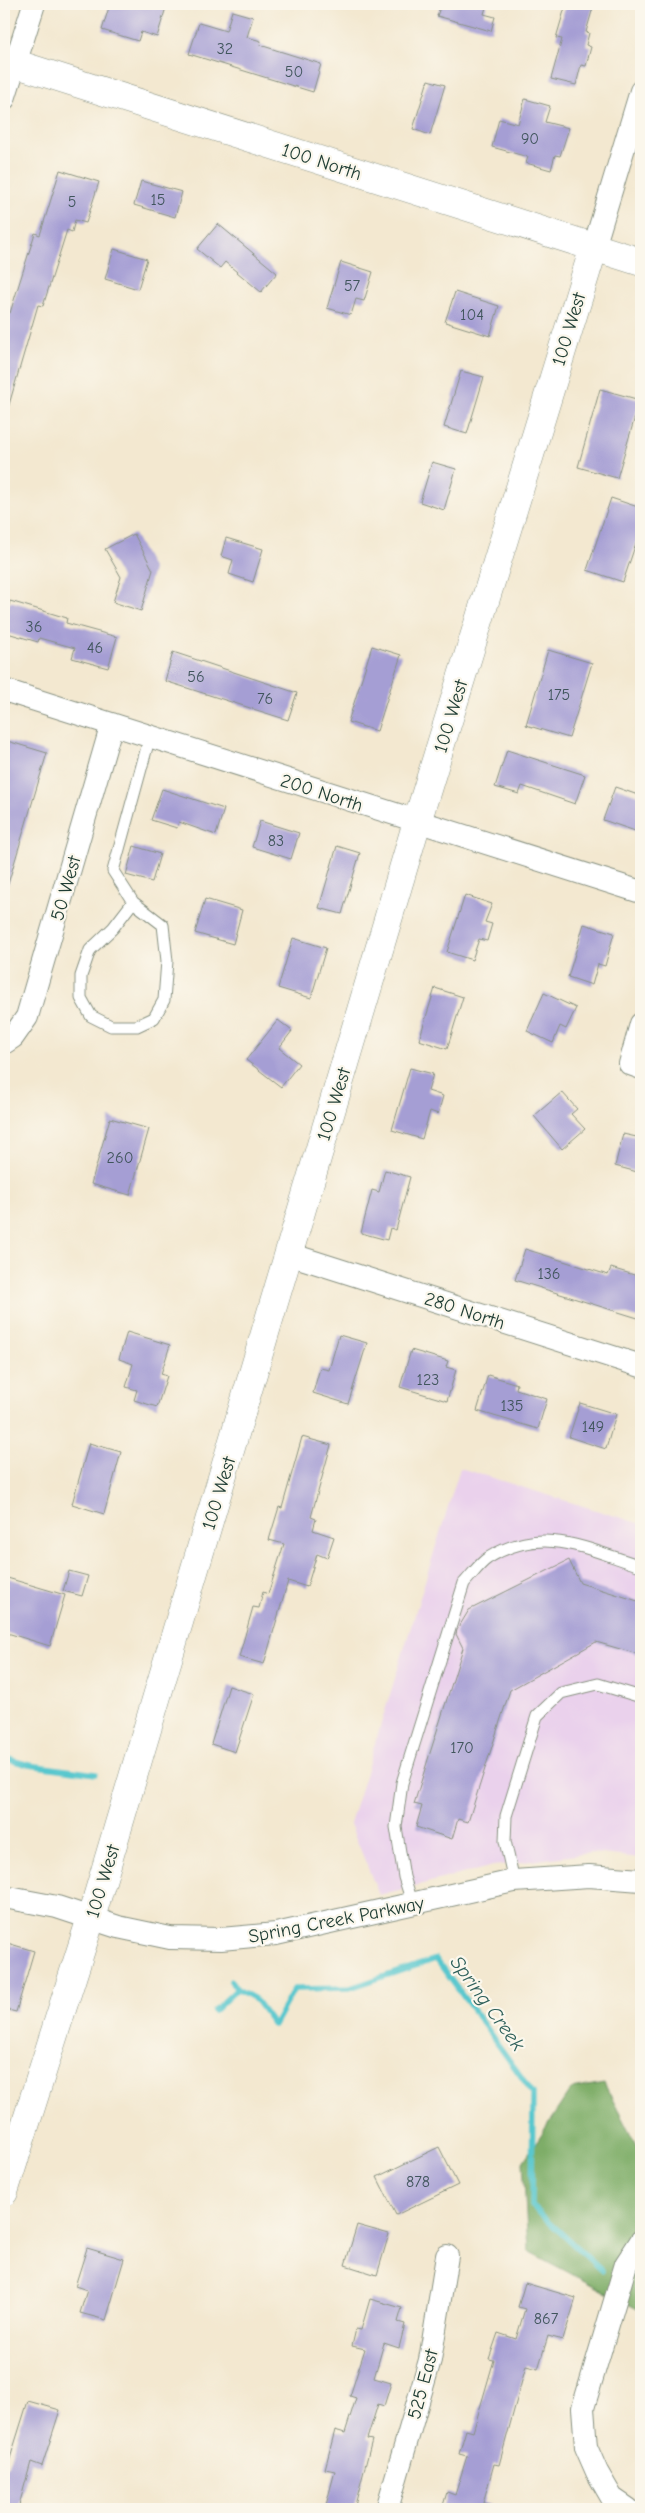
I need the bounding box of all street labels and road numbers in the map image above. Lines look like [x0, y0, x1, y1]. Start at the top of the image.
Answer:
street label: 100 North [279, 139, 364, 185]
street label: 100 West [547, 290, 591, 368]
street label: 100 West [429, 677, 473, 755]
street label: 200 North [278, 769, 366, 817]
street label: 50 West [46, 853, 86, 923]
street label: 100 West [312, 1065, 356, 1143]
street label: 280 North [422, 1288, 508, 1334]
street label: 100 West [197, 1454, 241, 1532]
street label: 100 West [81, 1842, 125, 1920]
street label: Spring Creek Parkway [246, 1892, 426, 1948]
street label: 525 East [403, 2346, 443, 2422]

